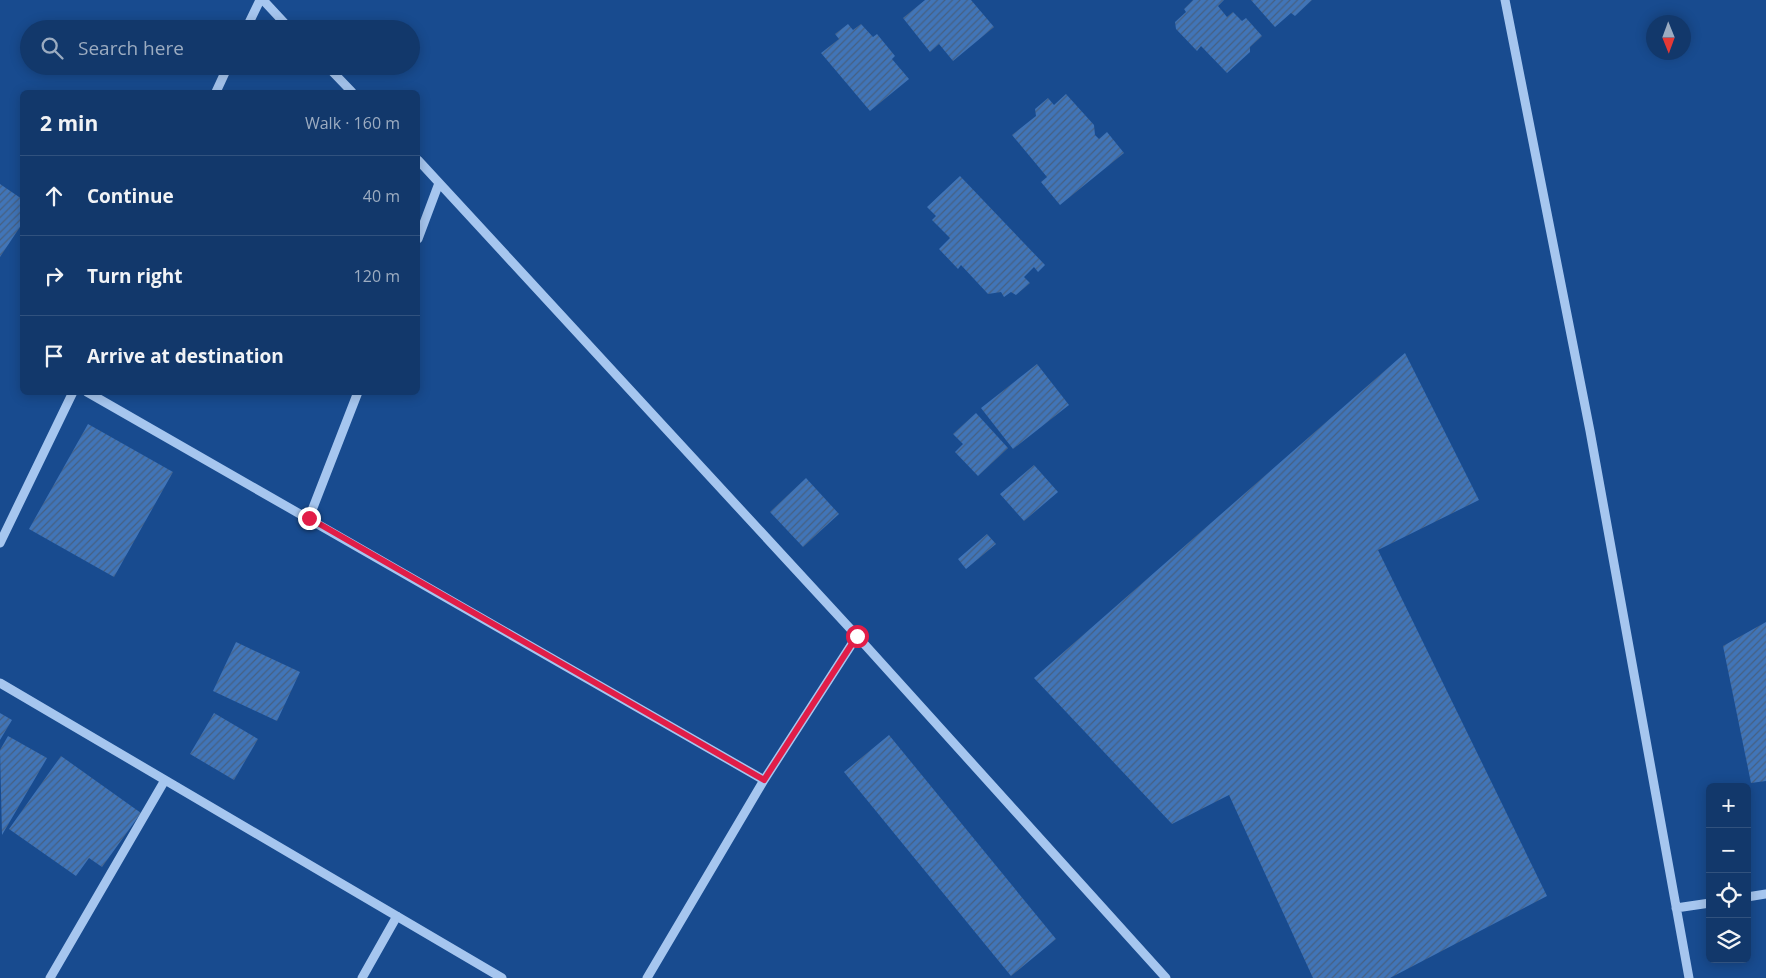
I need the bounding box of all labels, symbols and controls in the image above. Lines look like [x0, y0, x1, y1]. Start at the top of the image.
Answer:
north arrow [1646, 15, 1691, 60]
search box [20, 20, 420, 75]
icon: search [38, 34, 66, 62]
text: Search here [78, 35, 184, 61]
text: 2 min [40, 109, 98, 137]
text: Walk · 160 m [305, 112, 400, 134]
icon: ahead [40, 182, 68, 210]
text: Continue [87, 183, 174, 209]
text: 40 m [363, 185, 400, 207]
icon: right [40, 262, 68, 290]
text: Turn right [87, 263, 182, 289]
text: 120 m [354, 265, 400, 287]
icon: arrive [40, 342, 68, 370]
text: Arrive at destination [87, 343, 284, 369]
route end [298, 507, 321, 530]
route start [846, 625, 869, 648]
map controls [1706, 783, 1751, 963]
button: + [1706, 783, 1751, 828]
button: − [1706, 828, 1751, 873]
button: locate [1706, 873, 1751, 918]
button: layers [1706, 918, 1751, 963]

